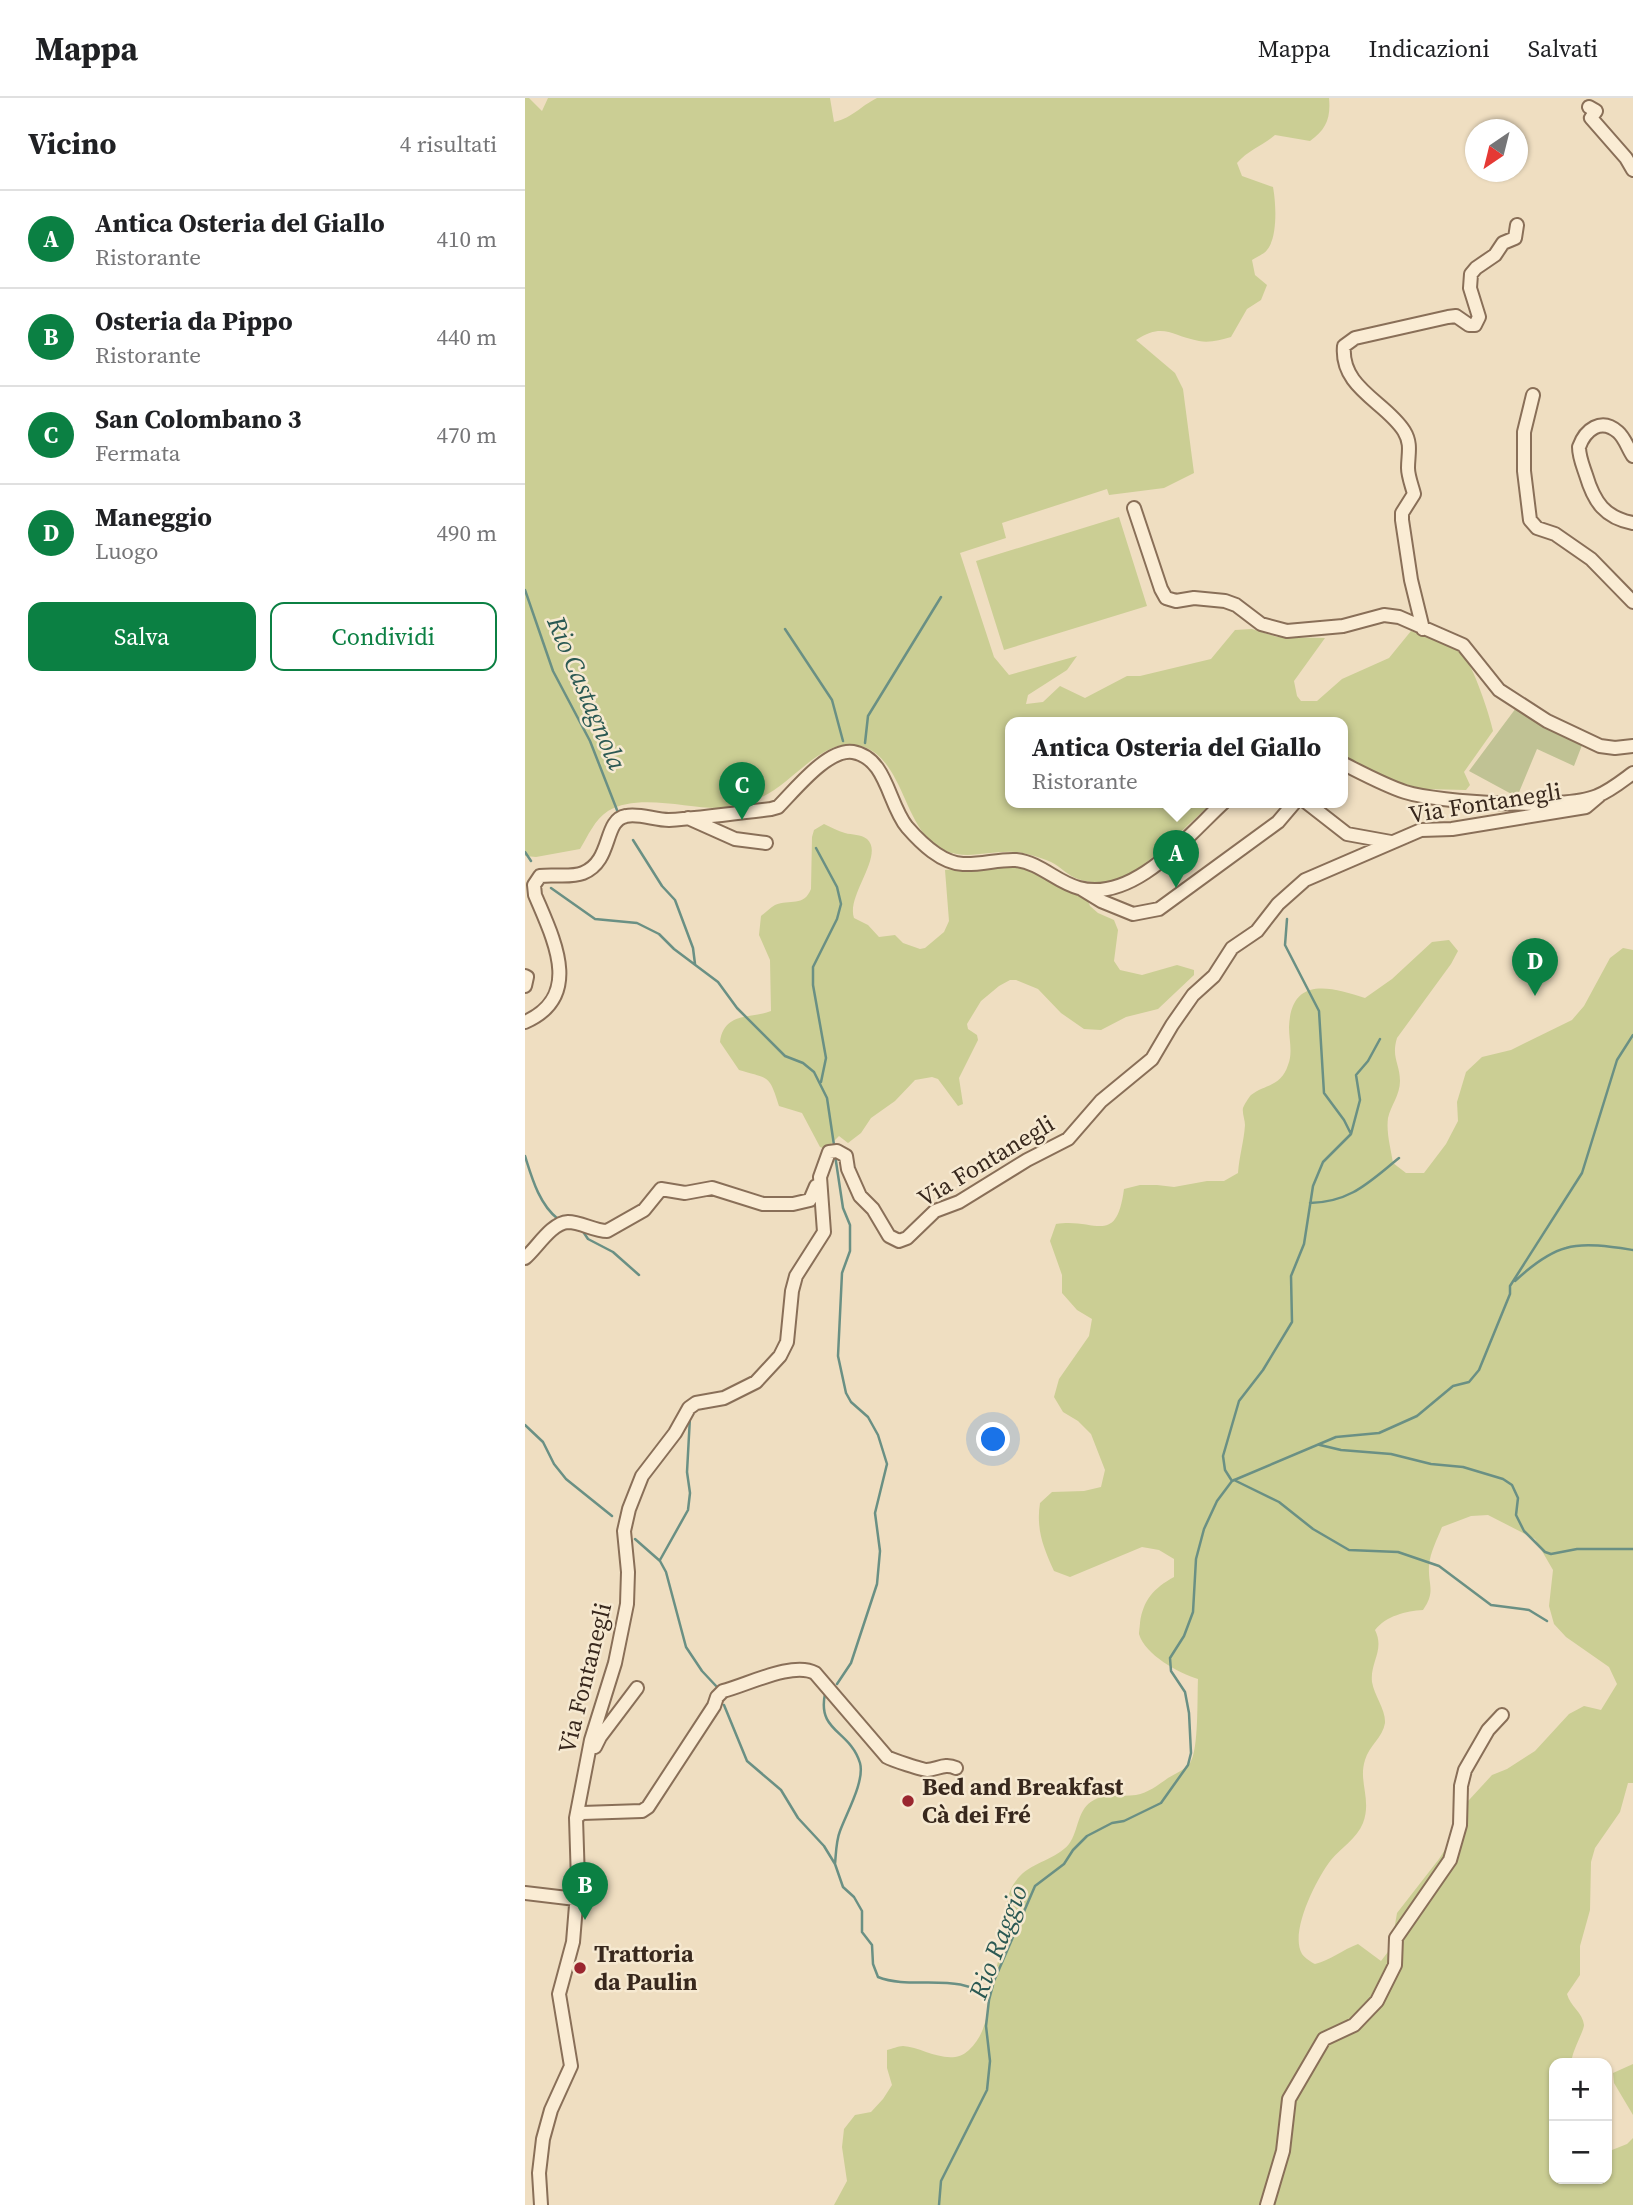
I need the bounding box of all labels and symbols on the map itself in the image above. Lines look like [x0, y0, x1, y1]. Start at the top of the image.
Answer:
north arrow [1465, 119, 1528, 182]
water label: Rio Castagnola [538, 610, 636, 776]
pin: C [719, 762, 765, 820]
street label: Via Fontanegli [1406, 774, 1564, 831]
pin: A [1153, 830, 1199, 888]
pin: D [1512, 938, 1558, 996]
street label: Via Fontanegli [911, 1107, 1060, 1214]
your location [976, 1422, 1010, 1456]
street label: Via Fontanegli [550, 1599, 619, 1757]
place label: Bed and Breakfast Cà dei Fré [922, 1770, 1124, 1831]
marker: Bed and Breakfast Cà dei Fré [900, 1793, 916, 1809]
pin: B [562, 1862, 608, 1920]
water label: Rio Raggio [959, 1880, 1036, 2005]
place label: Trattoria da Paulin [594, 1937, 698, 1998]
marker: Trattoria da Paulin [572, 1960, 588, 1976]

